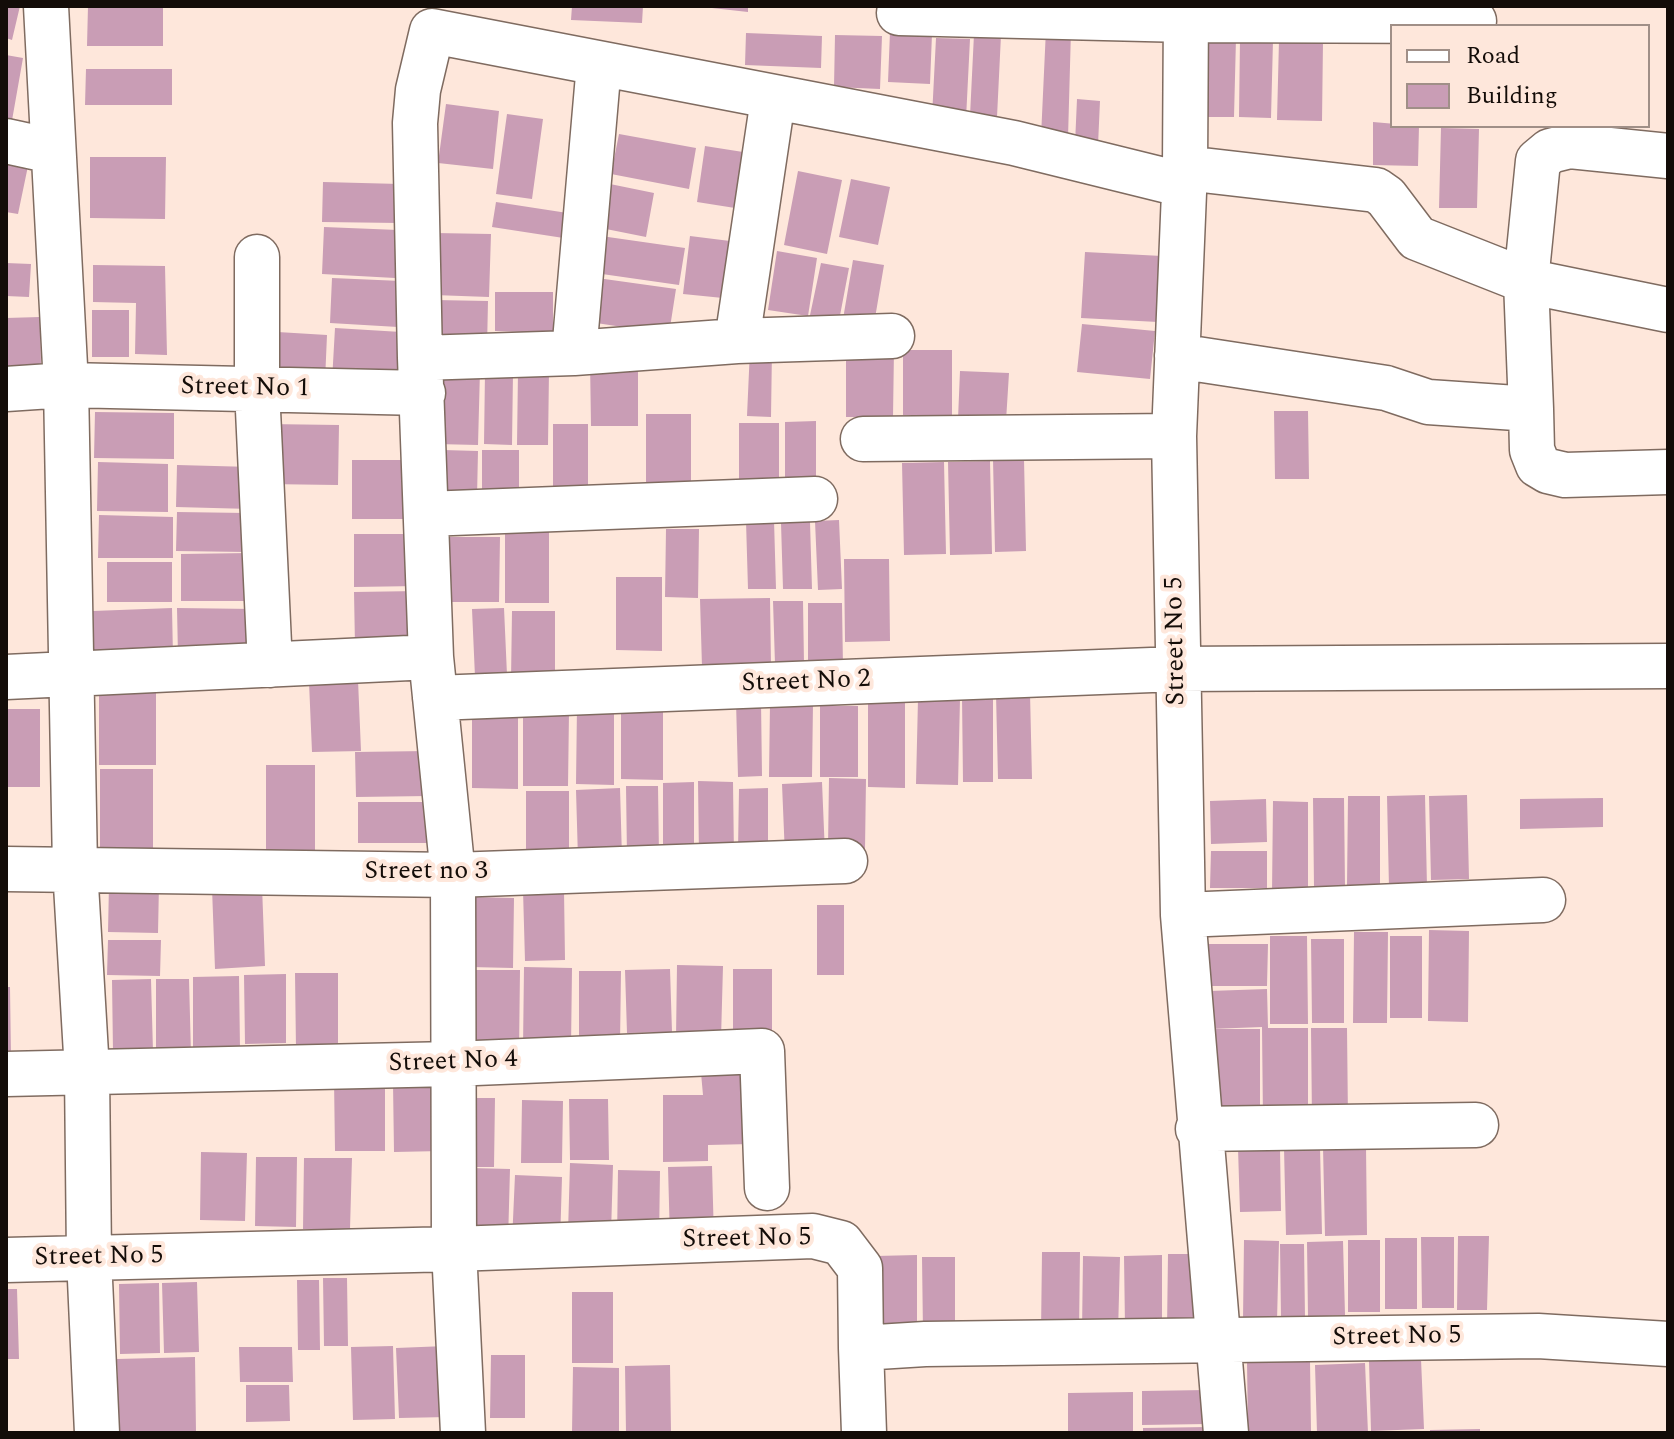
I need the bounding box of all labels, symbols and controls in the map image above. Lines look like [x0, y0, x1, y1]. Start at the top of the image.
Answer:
legend [1390, 24, 1650, 128]
text: Road [1466, 38, 1520, 74]
text: Building [1466, 78, 1558, 114]
street label: Street No 1 [180, 372, 310, 406]
street label: Street No 5 [1160, 576, 1194, 706]
street label: Street No 2 [741, 665, 871, 701]
street label: Street no 3 [364, 857, 488, 889]
street label: Street No 4 [388, 1045, 518, 1081]
street label: Street No 5 [682, 1223, 812, 1257]
street label: Street No 5 [34, 1241, 164, 1275]
street label: Street No 5 [1332, 1321, 1462, 1355]

